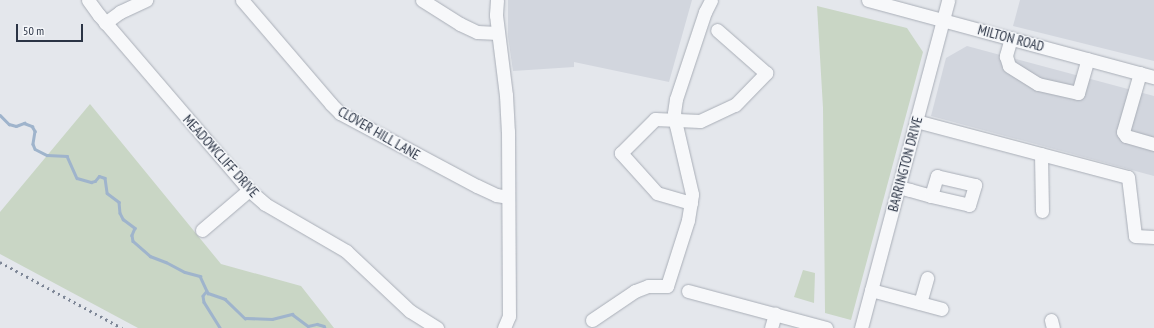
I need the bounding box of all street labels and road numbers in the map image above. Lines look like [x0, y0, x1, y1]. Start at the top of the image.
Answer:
street label: MILTON ROAD [976, 21, 1046, 55]
street label: CLOVER HILL LANE [335, 103, 423, 163]
street label: MEADOWCLIFF DRIVE [180, 111, 262, 201]
street label: BARRINGTON DRIVE [884, 114, 926, 214]

